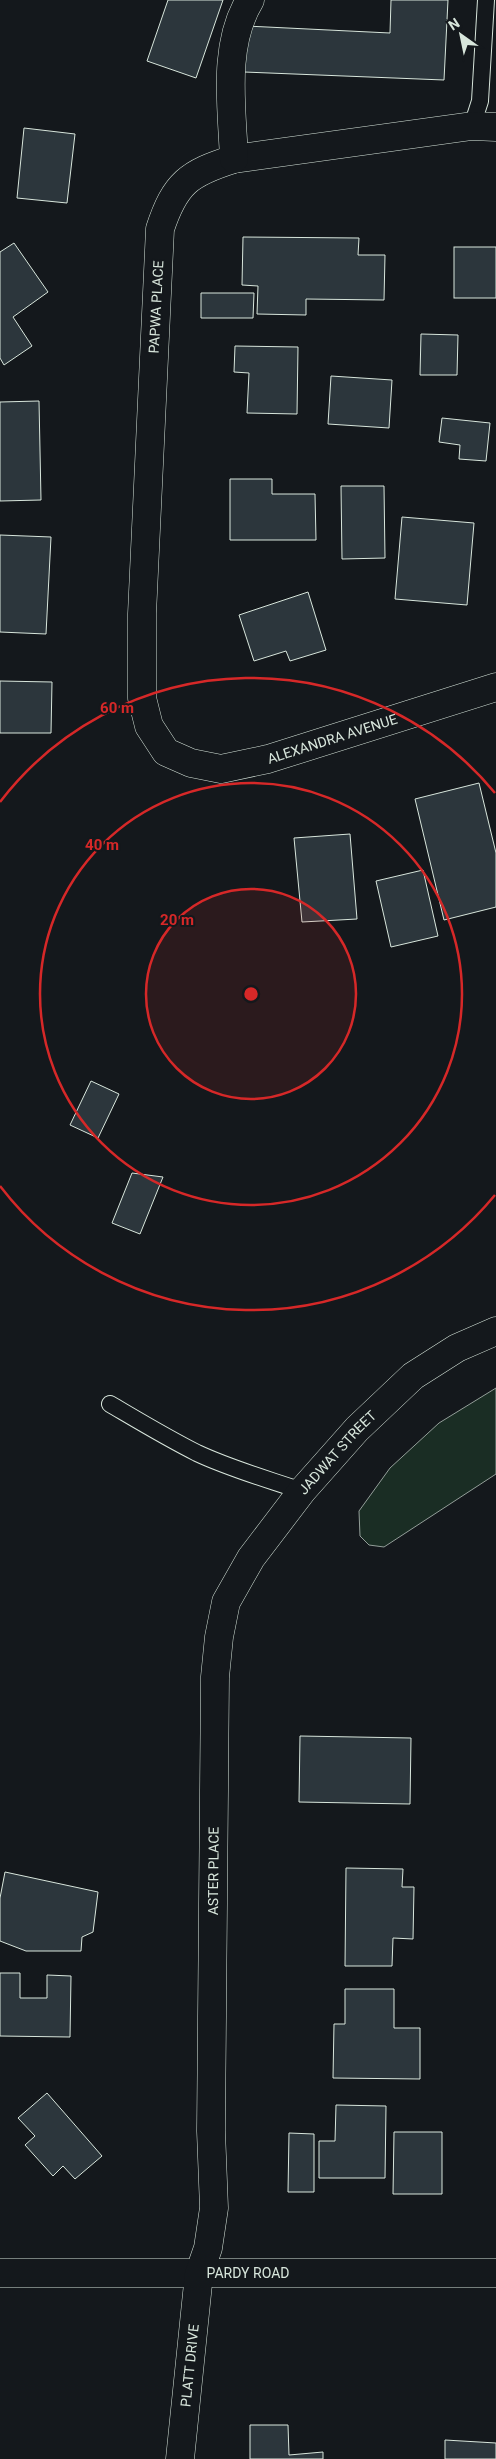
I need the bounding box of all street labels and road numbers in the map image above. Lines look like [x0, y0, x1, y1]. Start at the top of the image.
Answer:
street label: PAPWA PLACE [146, 260, 166, 354]
street label: ALEXANDRA AVENUE [265, 711, 399, 767]
street label: JADWAT STREET [295, 1407, 380, 1497]
street label: ASTER PLACE [205, 1827, 222, 1915]
street label: PARDY ROAD [207, 2265, 289, 2281]
street label: PLATT DRIVE [177, 2323, 202, 2408]

